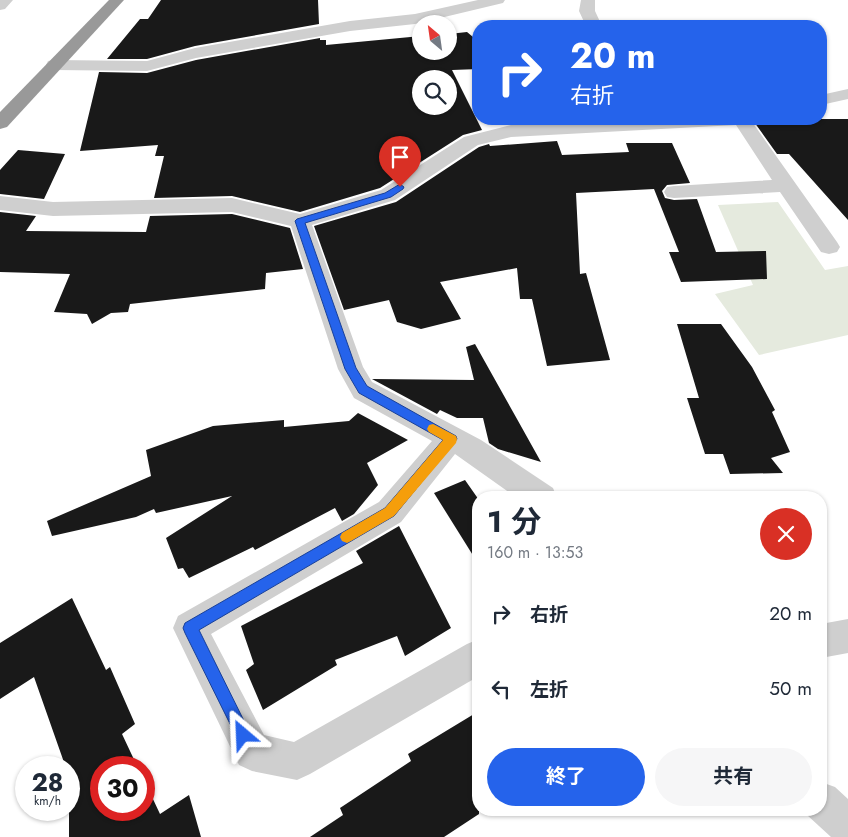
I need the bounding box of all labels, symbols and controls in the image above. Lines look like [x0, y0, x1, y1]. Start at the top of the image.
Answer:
north arrow [412, 15, 458, 60]
map controls [412, 15, 457, 115]
text: 20 m [570, 31, 655, 81]
icon: right [487, 40, 552, 105]
button: search [412, 70, 457, 115]
text: 右折 [570, 79, 614, 111]
pin [379, 136, 421, 187]
icon: arrive [386, 143, 414, 171]
text: 1 分 [487, 500, 541, 543]
button: close [760, 508, 812, 560]
text: 160 m · 13:53 [487, 541, 583, 564]
icon: right [487, 600, 515, 628]
text: 20 m [769, 600, 812, 627]
text: 右折 [530, 601, 568, 628]
icon: left [487, 675, 515, 703]
text: 50 m [769, 675, 812, 702]
text: 左折 [530, 676, 568, 703]
position arrow [216, 708, 268, 760]
button: 終了 [487, 748, 645, 806]
button: 共有 [655, 748, 812, 806]
speed limit sign: 30 [90, 756, 155, 821]
text: 28 [31, 764, 64, 800]
text: km/h [34, 792, 61, 810]

